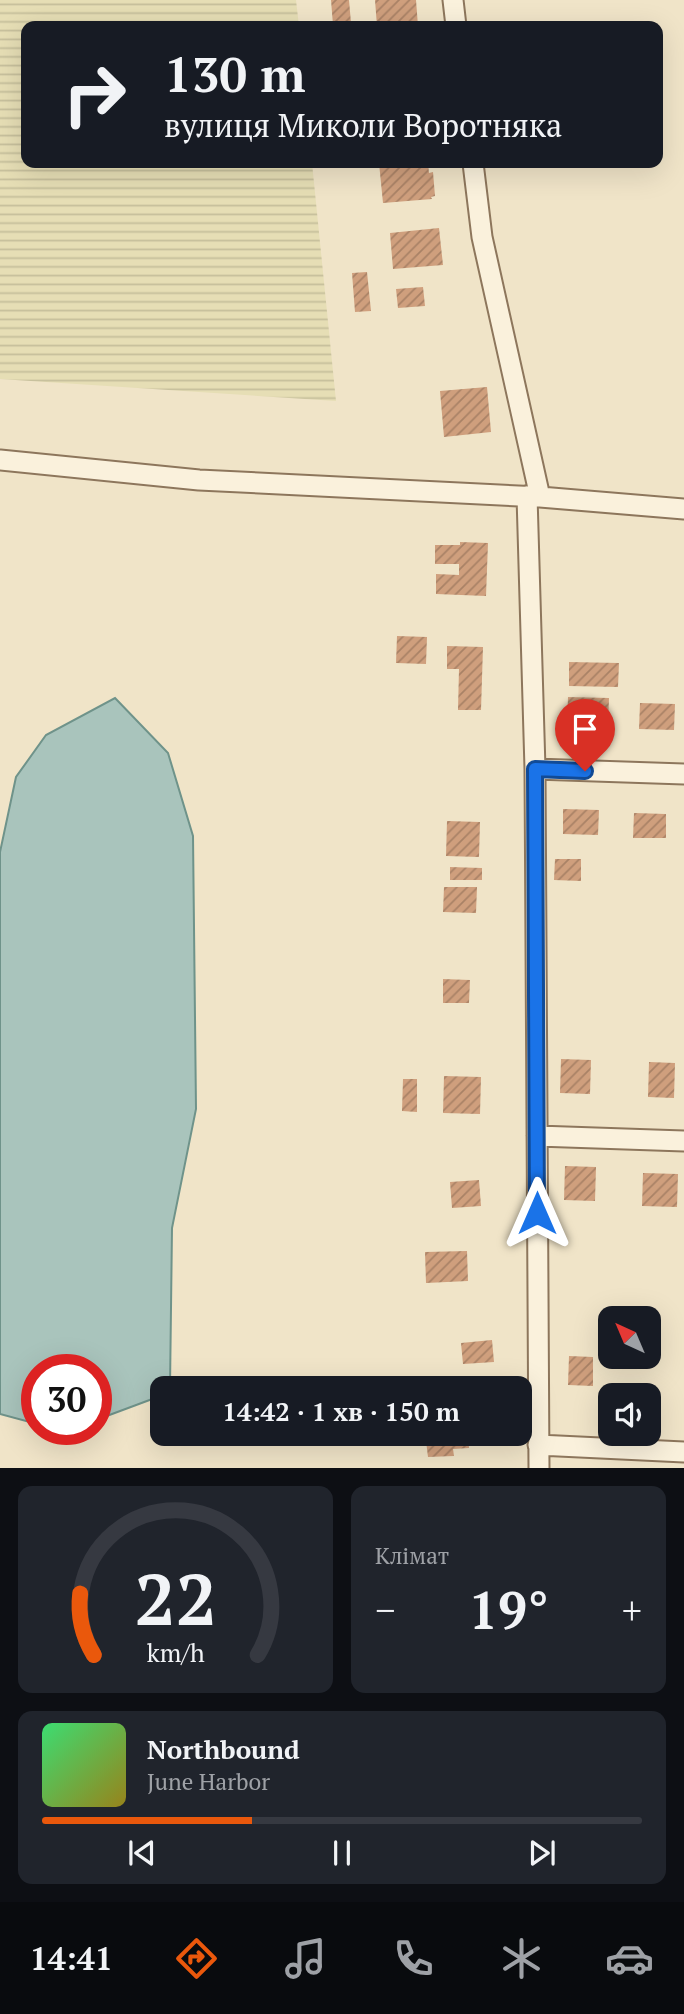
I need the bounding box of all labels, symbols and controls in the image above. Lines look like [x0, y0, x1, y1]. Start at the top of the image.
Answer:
text: 130 m [164, 41, 306, 106]
icon: right [49, 49, 140, 140]
text: вулиця Миколи Воротняка [164, 104, 562, 146]
pin [555, 699, 615, 771]
icon: arrive [566, 710, 604, 748]
position arrow [500, 1176, 574, 1250]
north arrow [598, 1306, 662, 1368]
map controls [598, 1306, 661, 1446]
speed limit sign: 30 [21, 1354, 112, 1445]
button: sound [598, 1383, 661, 1446]
text: 14:42 · 1 хв · 150 m [222, 1394, 460, 1428]
text: Клімат [375, 1540, 449, 1571]
text: 22 [134, 1550, 217, 1647]
text: 19° [468, 1575, 549, 1644]
text: − [375, 1585, 395, 1635]
text: + [622, 1585, 642, 1635]
text: km/h [147, 1636, 205, 1669]
text: Northbound [147, 1732, 300, 1766]
text: June Harbor [147, 1766, 270, 1797]
icon: previous [123, 1834, 161, 1872]
icon: pause [323, 1834, 361, 1872]
icon: next [523, 1834, 561, 1872]
icon: directions [172, 1934, 221, 1983]
icon: music [281, 1934, 330, 1983]
icon: phone [389, 1934, 438, 1983]
icon: climate [497, 1934, 546, 1983]
icon: car [605, 1934, 654, 1983]
text: 14:41 [30, 1937, 113, 1979]

